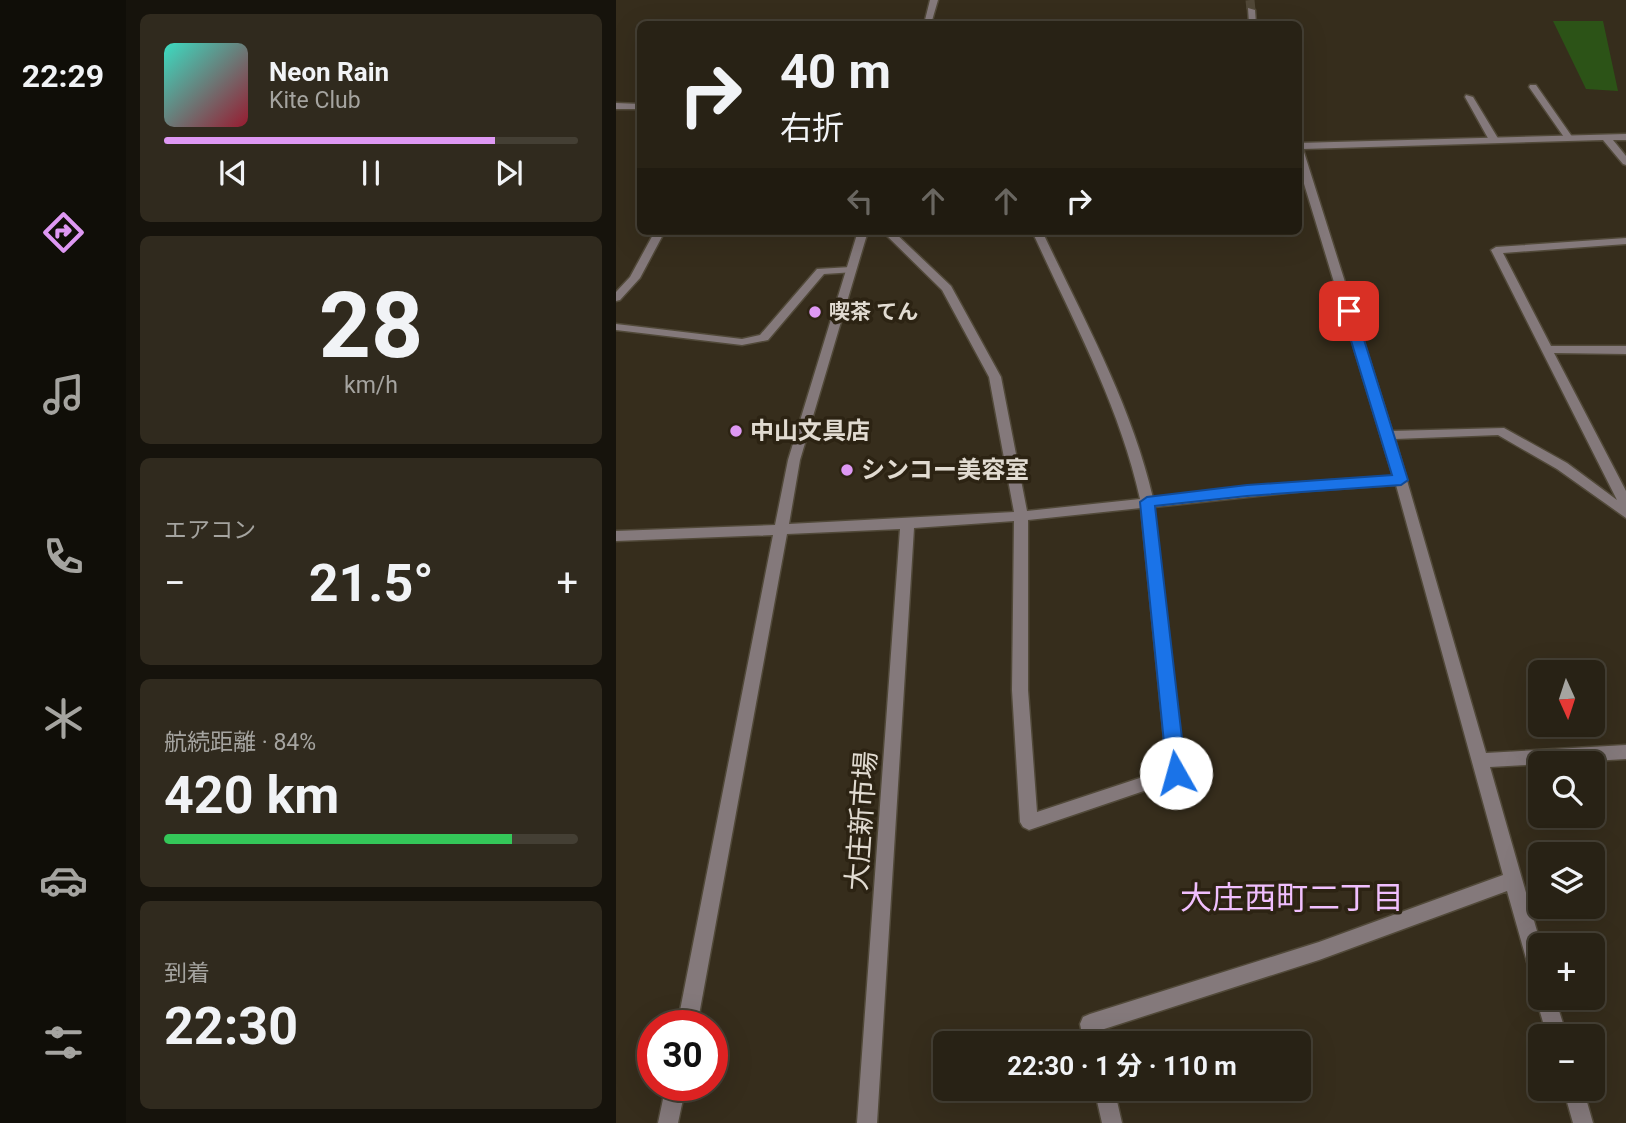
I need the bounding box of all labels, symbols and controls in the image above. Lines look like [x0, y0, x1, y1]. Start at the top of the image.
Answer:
text: 40 m [780, 43, 891, 100]
icon: right [665, 49, 756, 140]
text: 22:29 [22, 57, 104, 95]
text: Neon Rain [269, 57, 389, 87]
text: Kite Club [269, 87, 361, 114]
text: 右折 [780, 109, 844, 147]
icon: previous [214, 154, 252, 192]
icon: pause [352, 154, 390, 192]
icon: next [490, 154, 528, 192]
icon: left [841, 182, 879, 220]
icon: ahead [914, 182, 952, 220]
icon: ahead [987, 182, 1025, 220]
icon: right [1060, 182, 1098, 220]
icon: directions [39, 208, 88, 257]
text: 28 [319, 273, 423, 379]
pin [1319, 281, 1379, 341]
icon: arrive [1330, 292, 1368, 330]
place label: 喫茶 てん [829, 300, 918, 324]
marker: 喫茶 てん [807, 304, 823, 320]
icon: music [39, 370, 88, 419]
text: km/h [344, 372, 398, 399]
place label: 中山文具店 [750, 417, 870, 445]
marker: 中山文具店 [728, 423, 744, 439]
place label: シンコー美容室 [861, 456, 1029, 484]
marker: シンコー美容室 [839, 462, 855, 478]
text: エアコン [164, 517, 256, 544]
icon: phone [39, 532, 88, 581]
text: 21.5° [309, 553, 434, 614]
text: − [164, 561, 186, 605]
text: + [556, 561, 578, 605]
north arrow [1528, 660, 1605, 737]
map controls [1528, 660, 1605, 1101]
icon: climate [39, 694, 88, 743]
text: 航続距離 · 84% [164, 729, 316, 756]
position arrow [1139, 736, 1213, 810]
street label: 大庄新市場 [840, 750, 883, 892]
button: search [1528, 751, 1605, 828]
text: 420 km [164, 765, 339, 826]
button: layers [1528, 842, 1605, 919]
icon: car [39, 856, 88, 905]
district label: 大庄西町二丁目 [1180, 879, 1404, 917]
button: + [1528, 933, 1605, 1010]
text: 到着 [164, 960, 210, 987]
text: 22:30 [164, 996, 298, 1057]
speed limit sign: 30 [637, 1010, 728, 1101]
icon: filters [39, 1018, 88, 1067]
button: − [1528, 1024, 1605, 1101]
text: 22:30 · 1 分 · 110 m [1007, 1051, 1237, 1081]

